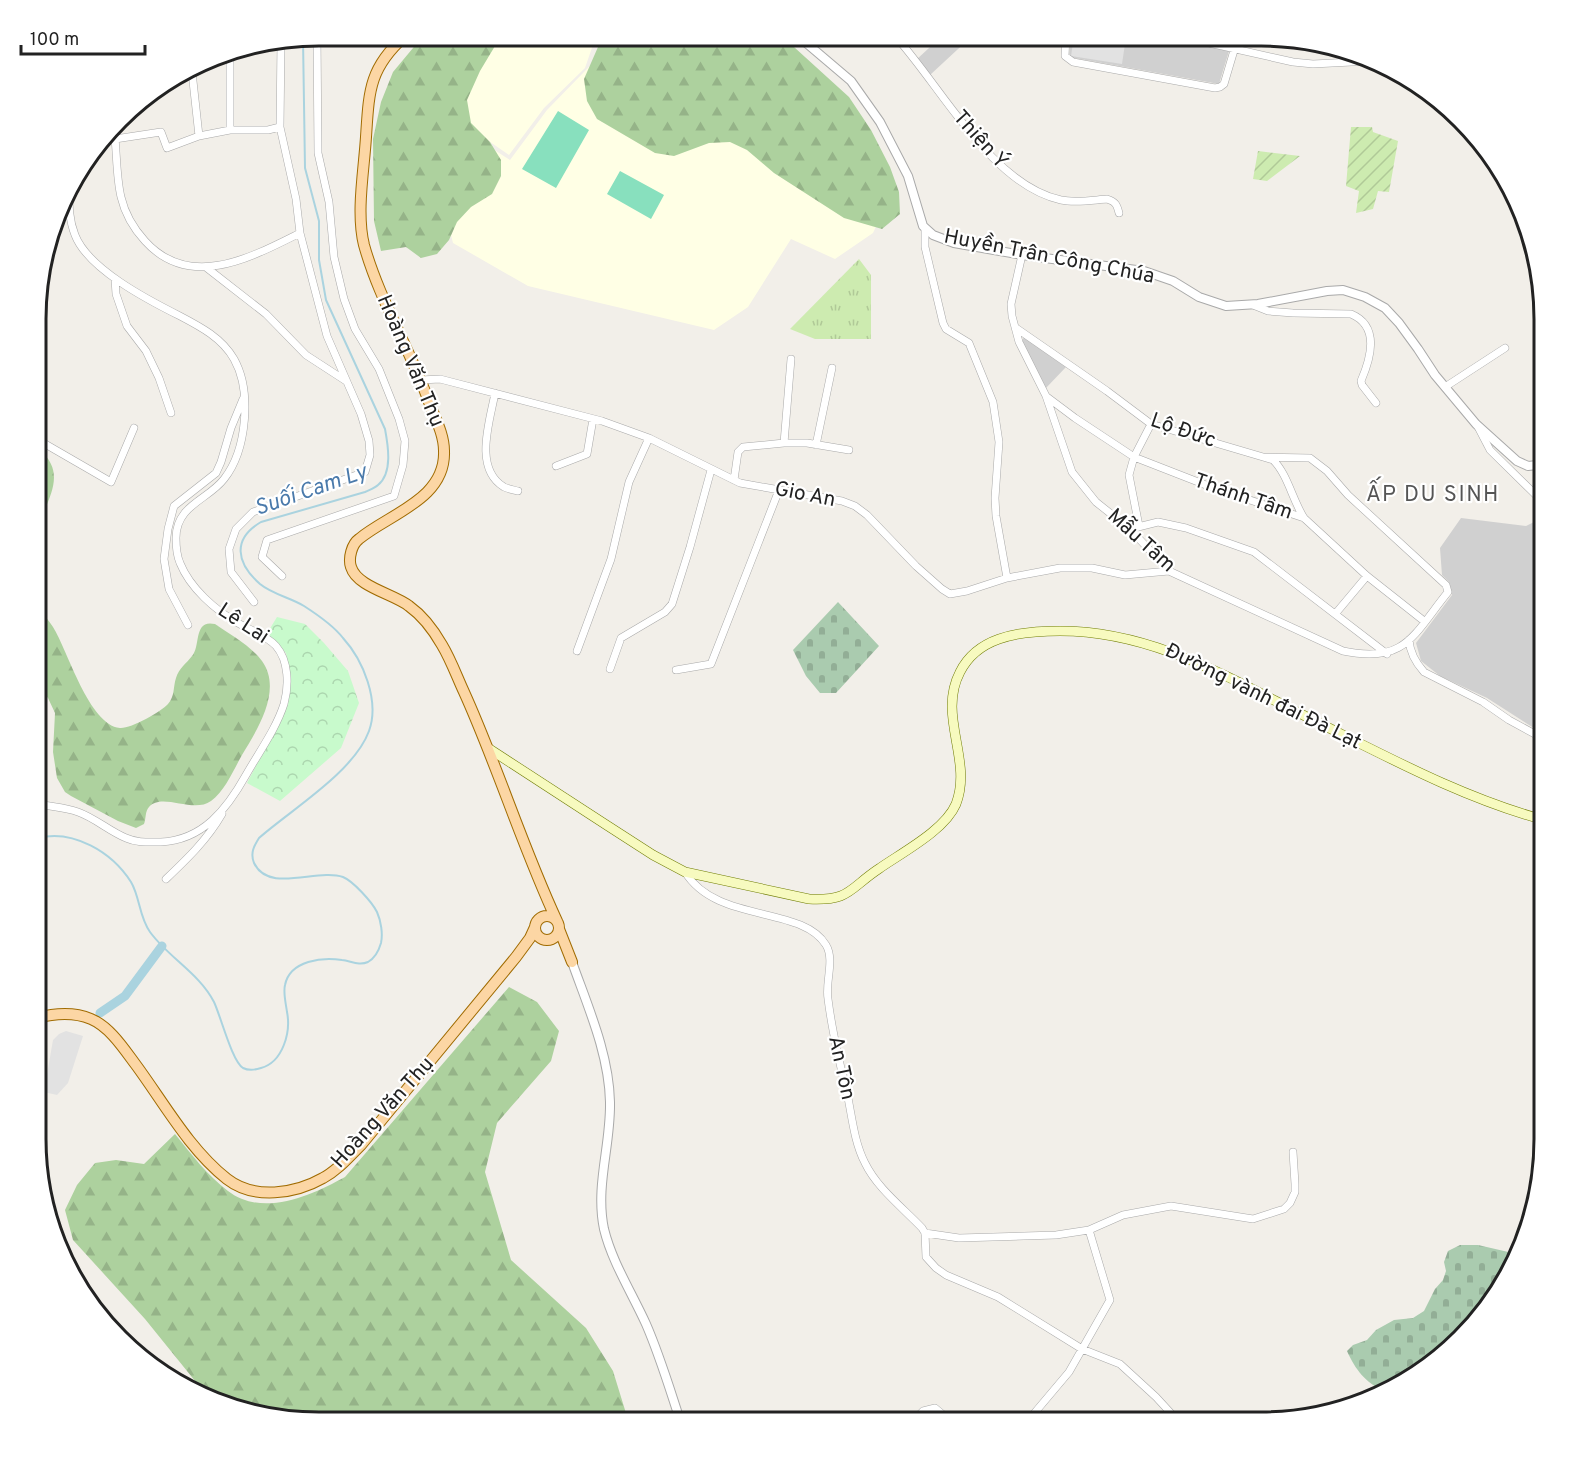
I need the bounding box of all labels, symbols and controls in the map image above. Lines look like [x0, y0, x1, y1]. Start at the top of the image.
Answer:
scale bar [21, 18, 146, 56]
text: 100 m [30, 29, 79, 52]
street label: Thiện Ý [946, 104, 1014, 175]
street label: Huyền Trân Công Chúa [941, 223, 1157, 291]
street label: Hoàng Văn Thụ [370, 291, 450, 431]
street label: Lộ Đức [1147, 407, 1219, 455]
water label: Suối Cam Ly [251, 457, 372, 523]
street label: Thánh Tâm [1190, 467, 1296, 527]
street label: Gio An [772, 476, 838, 514]
district label: ẤP DU SINH [1366, 476, 1500, 509]
street label: Mẫu Tâm [1101, 502, 1182, 579]
street label: Lê Lai [212, 597, 274, 651]
street label: Đường vành đai Đà Lạt [1160, 638, 1366, 756]
street label: An Tôn [821, 1033, 861, 1103]
street label: Hoàng Văn Thụ [326, 1052, 440, 1174]

